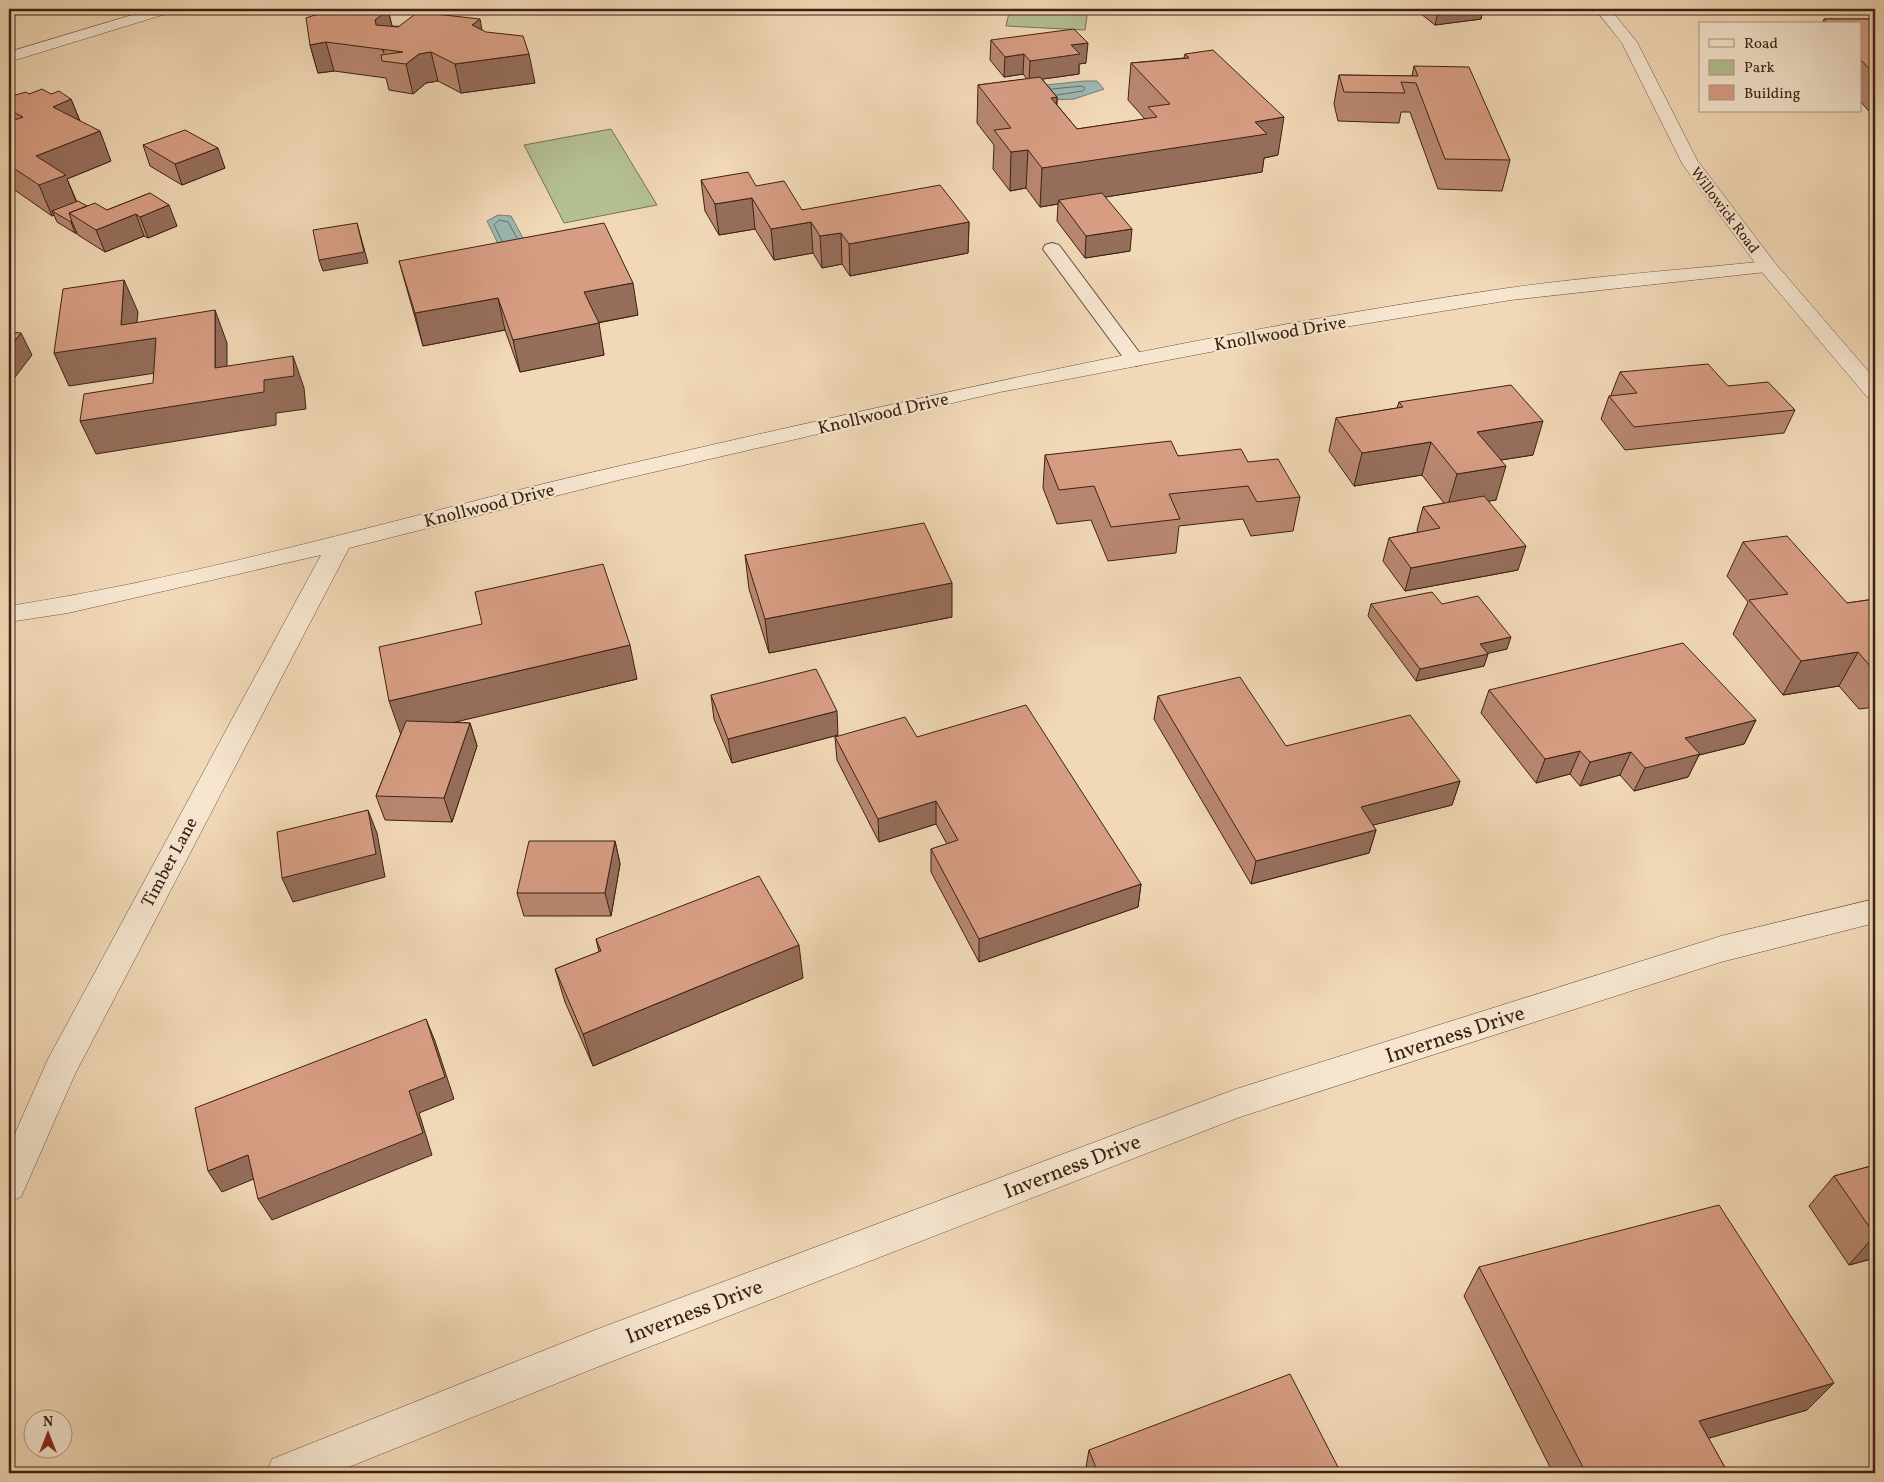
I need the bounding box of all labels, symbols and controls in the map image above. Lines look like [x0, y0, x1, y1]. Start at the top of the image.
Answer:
legend [1699, 22, 1862, 112]
text: Road [1744, 34, 1778, 55]
text: Park [1744, 58, 1775, 79]
text: Building [1744, 84, 1801, 105]
street label: Willowick Road [1684, 163, 1763, 259]
street label: Knollwood Drive [1212, 311, 1348, 358]
street label: Knollwood Drive [815, 387, 951, 442]
street label: Knollwood Drive [421, 478, 557, 535]
street label: Timber Lane [136, 813, 205, 912]
street label: Inverness Drive [1382, 999, 1529, 1072]
street label: Inverness Drive [1000, 1128, 1145, 1207]
street label: Inverness Drive [622, 1273, 767, 1352]
north arrow [22, 1410, 72, 1460]
text: N [43, 1413, 53, 1432]

